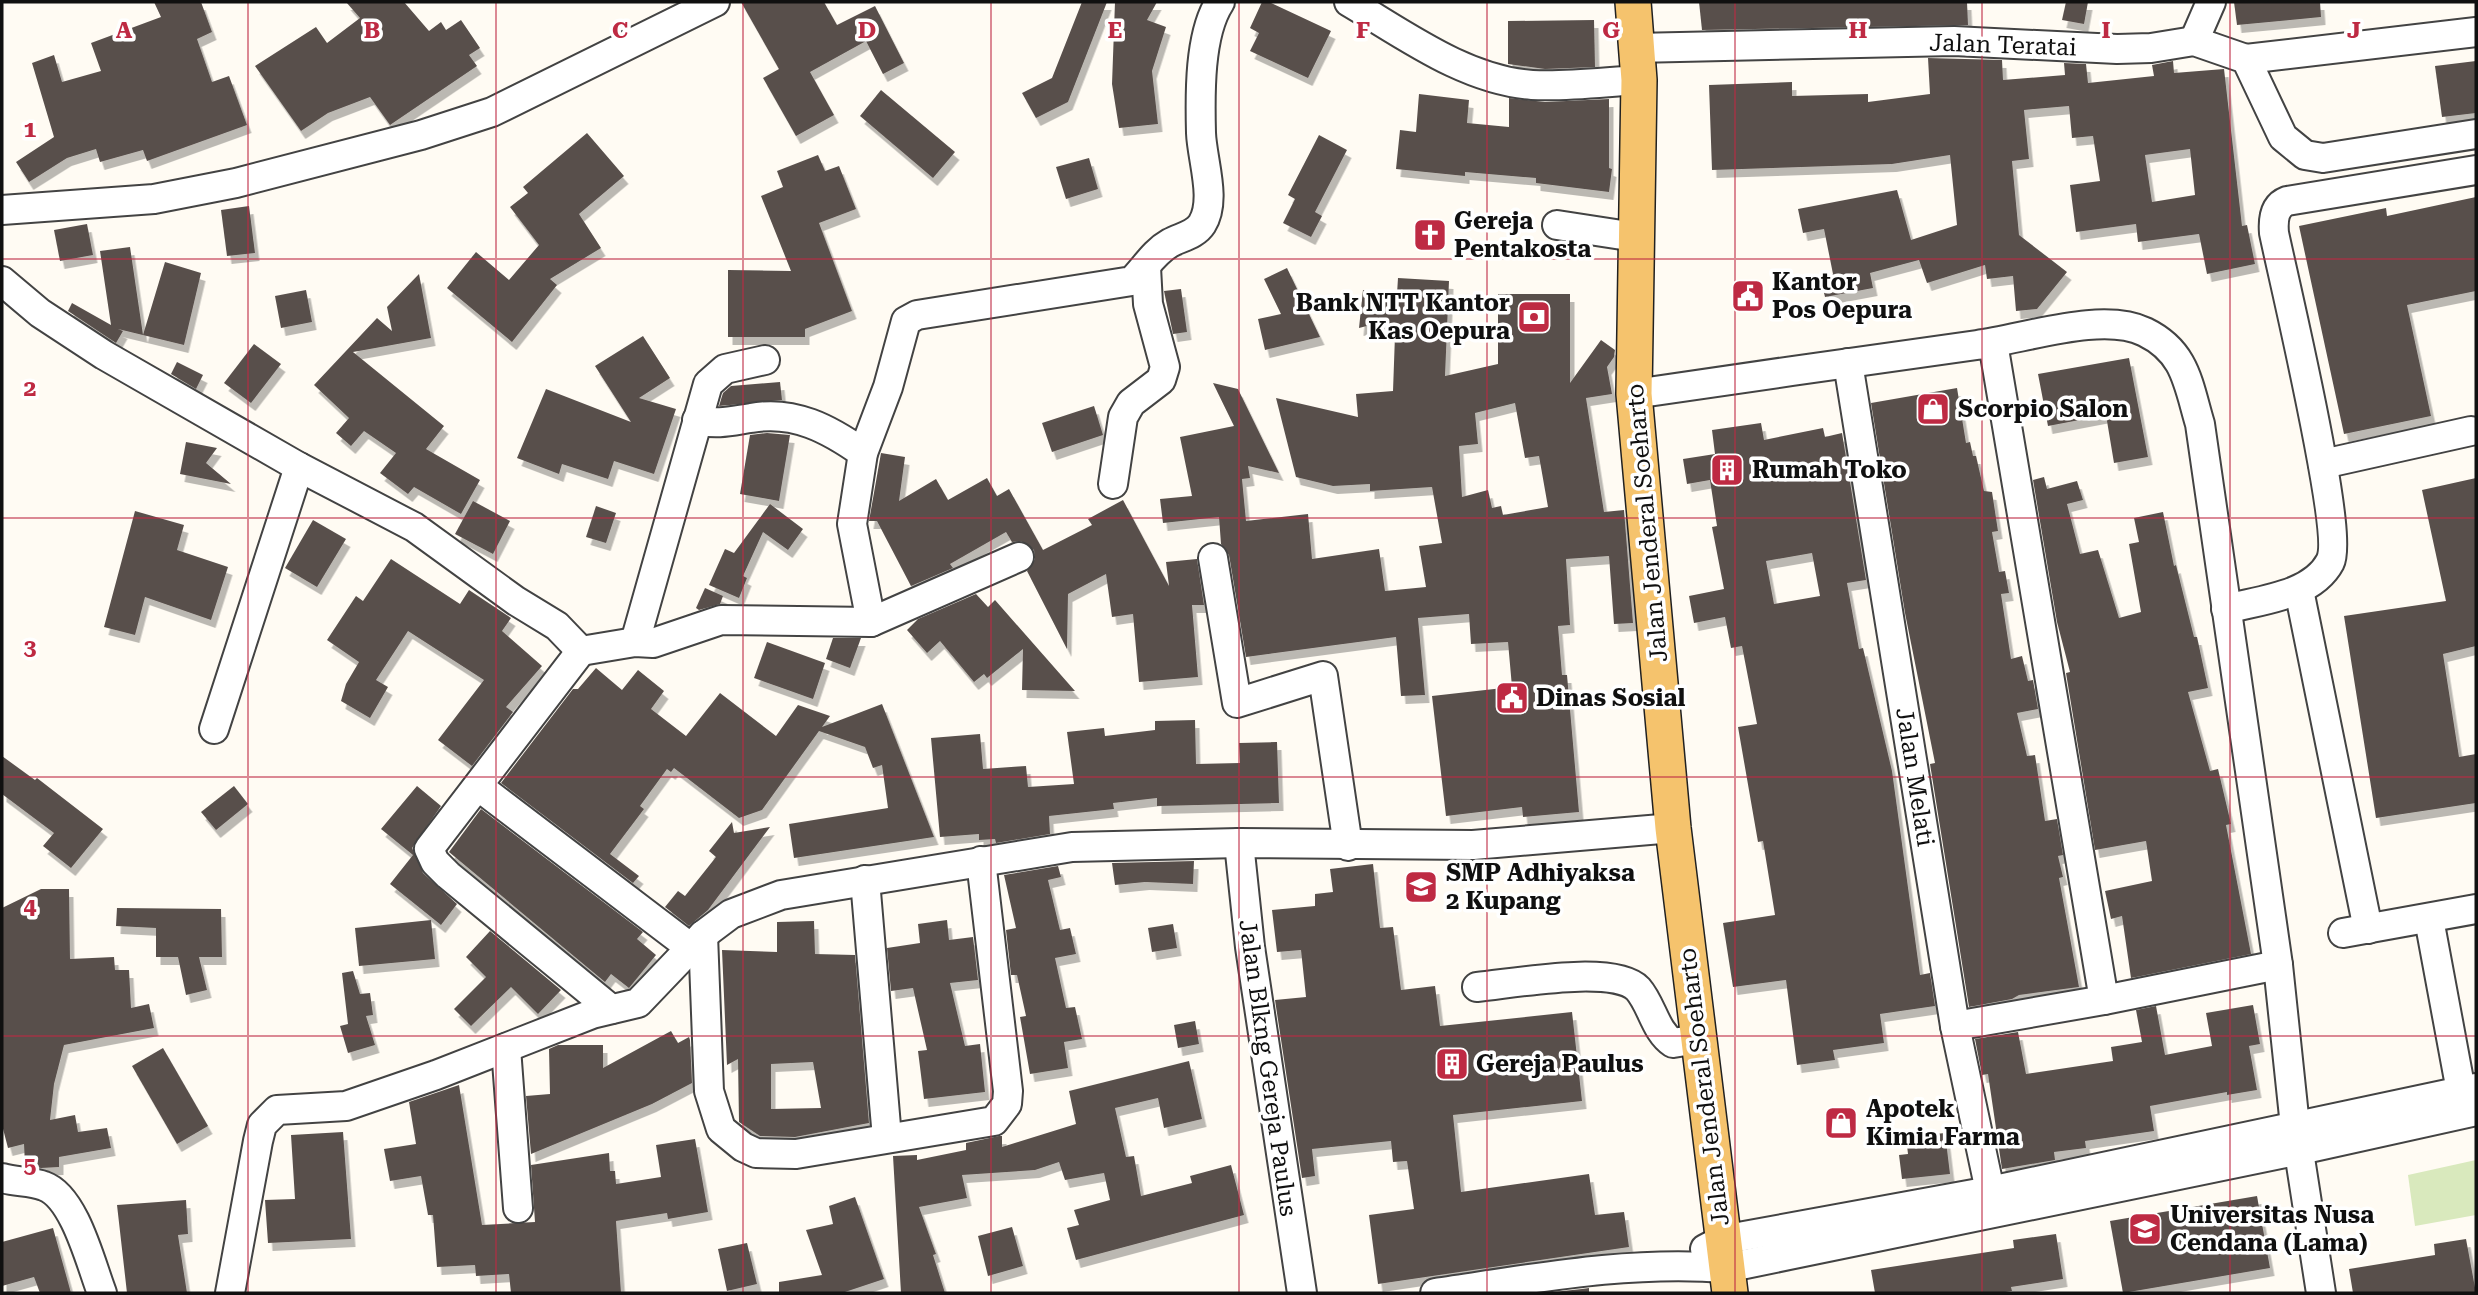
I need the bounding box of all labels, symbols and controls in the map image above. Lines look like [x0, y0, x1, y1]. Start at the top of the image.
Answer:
text: A [116, 17, 133, 44]
text: B [364, 17, 380, 44]
text: C [612, 17, 628, 44]
text: D [858, 17, 876, 44]
text: E [1108, 17, 1122, 44]
text: F [1356, 17, 1370, 44]
text: G [1602, 17, 1620, 44]
text: H [1849, 17, 1868, 44]
text: I [2101, 17, 2111, 44]
text: J [2347, 17, 2361, 44]
street label: Jalan Teratai [1929, 28, 2078, 62]
text: 1 [24, 116, 37, 143]
place label: Gereja Pentakosta [1454, 207, 1591, 263]
church icon: Gereja Pentakosta [1411, 216, 1449, 254]
place label: Kantor Pos Oepura [1772, 268, 1912, 324]
public building icon: Kantor Pos Oepura [1729, 277, 1767, 315]
place label: Bank NTT Kantor Kas Oepura [1296, 289, 1510, 345]
bank icon: Bank NTT Kantor Kas Oepura [1515, 298, 1553, 336]
text: 2 [24, 375, 36, 402]
street label: Jalan Jenderal Soeharto [1621, 382, 1673, 664]
shop icon: Scorpio Salon [1914, 390, 1952, 428]
place label: Scorpio Salon [1958, 395, 2128, 423]
building icon: Rumah Toko [1708, 451, 1746, 489]
place label: Rumah Toko [1752, 456, 1907, 484]
text: 3 [24, 634, 37, 661]
public building icon: Dinas Sosial [1493, 679, 1531, 717]
place label: Dinas Sosial [1536, 684, 1686, 712]
street label: Jalan Melati [1890, 706, 1940, 849]
place label: SMP Adhiyaksa 2 Kupang [1446, 859, 1635, 915]
school or university icon: SMP Adhiyaksa 2 Kupang [1402, 868, 1440, 906]
text: 4 [24, 893, 37, 920]
street label: Jalan Blkng Gereja Paulus [1233, 918, 1303, 1218]
street label: Jalan Jenderal Soeharto [1673, 947, 1735, 1227]
building icon: Gereja Paulus [1433, 1045, 1471, 1083]
place label: Gereja Paulus [1476, 1050, 1644, 1078]
place label: Apotek Kimia Farma [1866, 1095, 2020, 1151]
shop icon: Apotek Kimia Farma [1822, 1104, 1860, 1142]
text: 5 [24, 1152, 37, 1179]
place label: Universitas Nusa Cendana (Lama) [2170, 1201, 2374, 1257]
school or university icon: Universitas Nusa Cendana (Lama) [2126, 1210, 2164, 1248]

